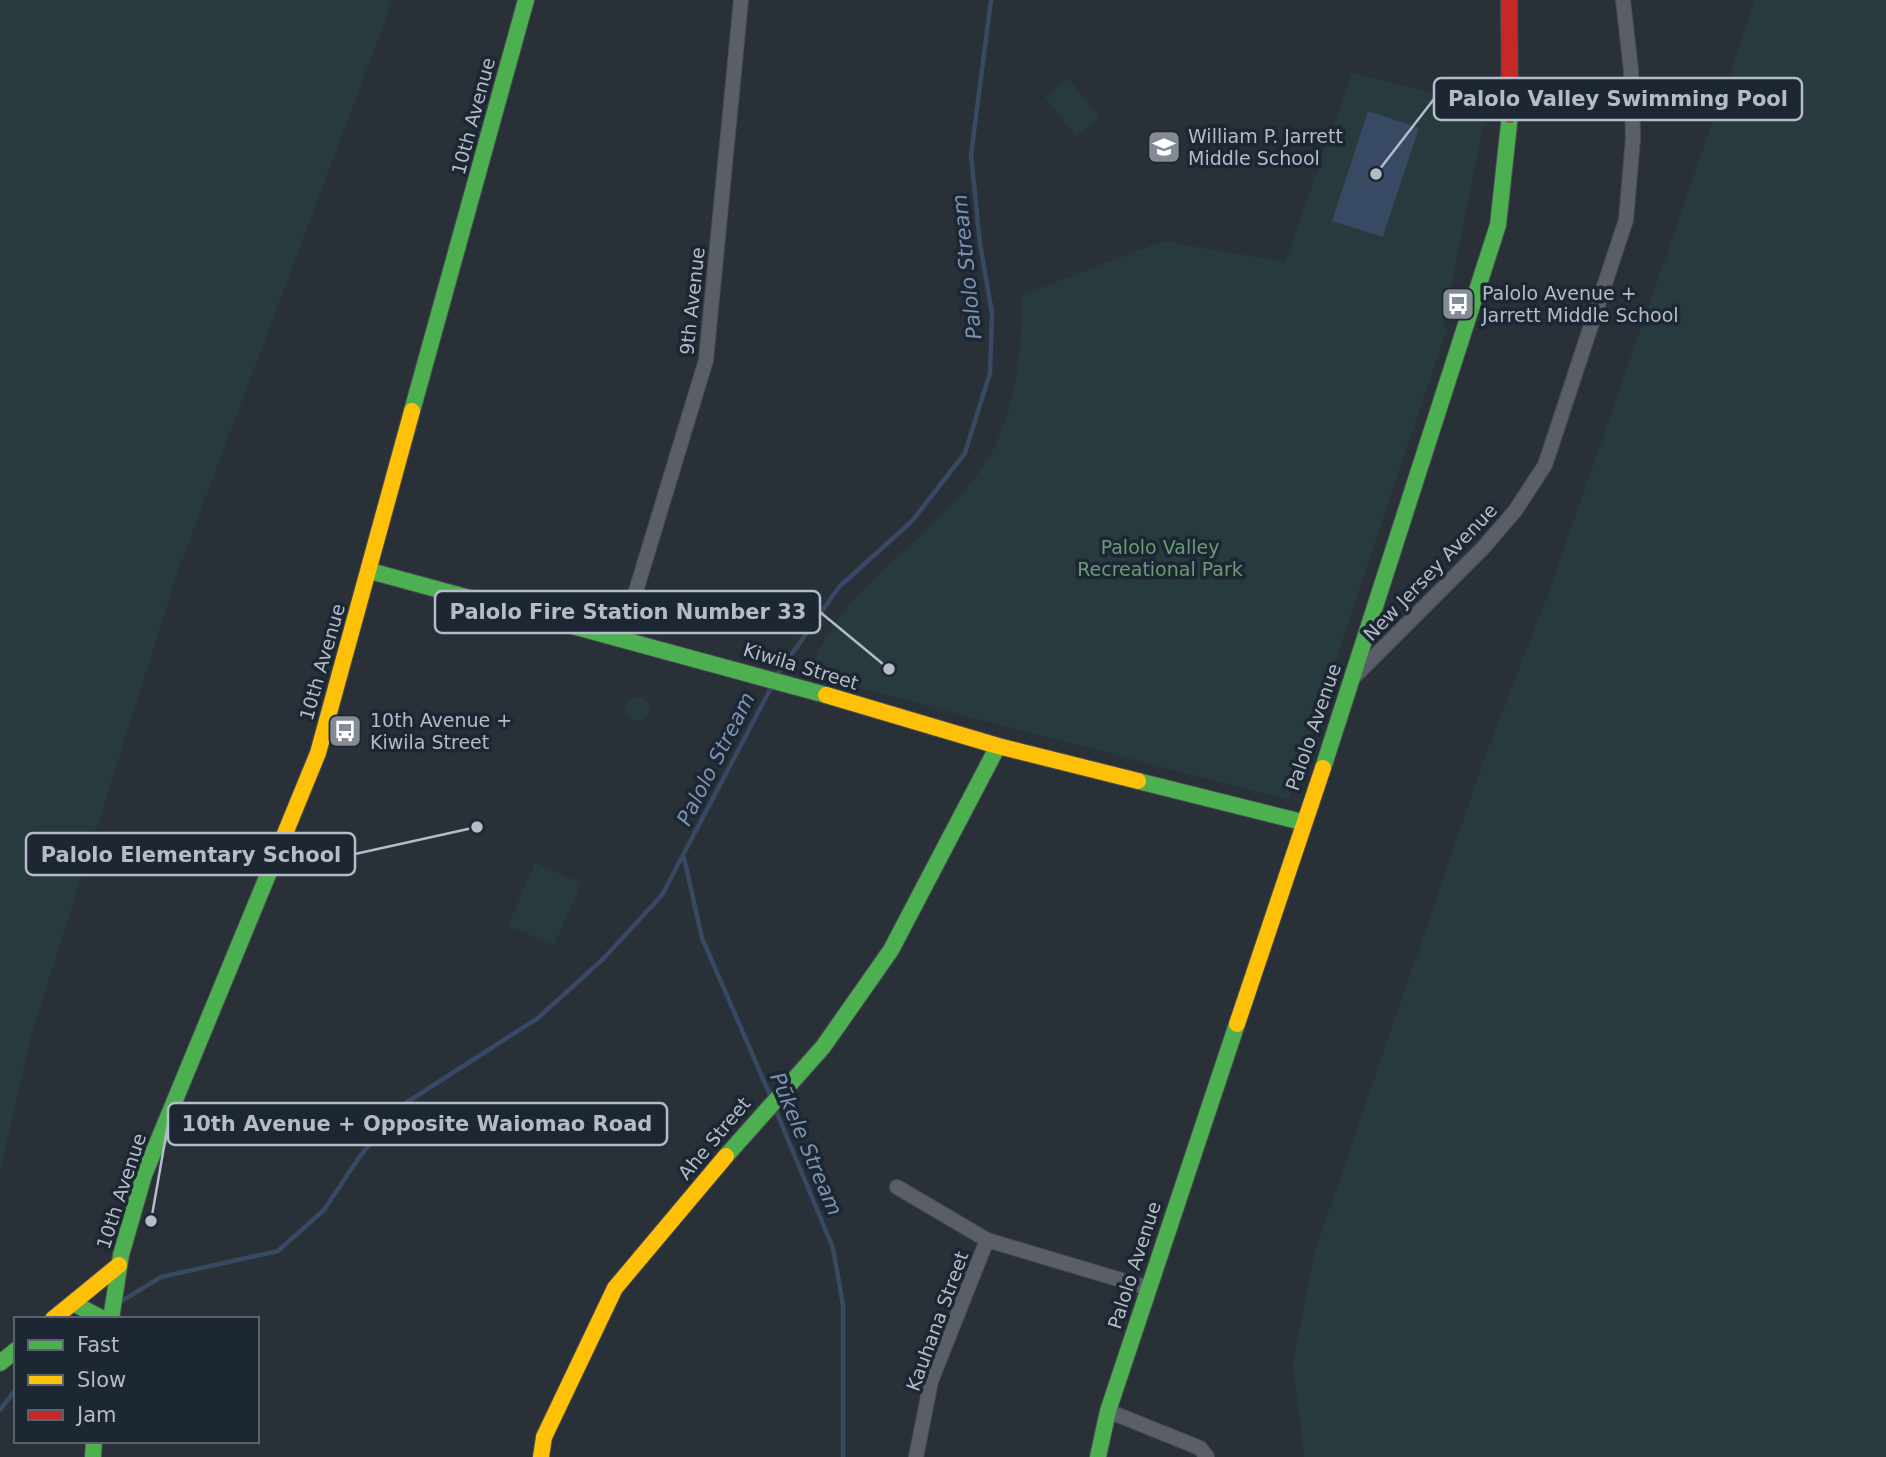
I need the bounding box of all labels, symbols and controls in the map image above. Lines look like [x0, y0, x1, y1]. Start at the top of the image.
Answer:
street label: 10th Avenue [447, 55, 499, 177]
callout: Palolo Valley Swimming Pool [1434, 78, 1802, 120]
text: Palolo Valley Swimming Pool [1448, 87, 1788, 111]
place label: William P. Jarrett Middle School [1188, 125, 1343, 169]
school or university icon: William P. Jarrett Middle School [1145, 128, 1183, 166]
water label: Palolo Stream [947, 193, 987, 341]
street label: 9th Avenue [675, 246, 709, 356]
place label: Palolo Avenue + Jarrett Middle School [1481, 282, 1679, 326]
bus stop icon: Palolo Avenue + Jarrett Middle School [1439, 285, 1477, 323]
street label: New Jersey Avenue [1359, 499, 1501, 645]
park label: Palolo Valley Recreational Park [1077, 536, 1243, 580]
callout: Palolo Fire Station Number 33 [435, 591, 820, 633]
text: Palolo Fire Station Number 33 [450, 600, 806, 624]
street label: 10th Avenue [295, 601, 349, 723]
street label: Kiwila Street [741, 638, 861, 694]
street label: Palolo Avenue [1281, 661, 1345, 793]
water label: Palolo Stream [672, 689, 760, 829]
place label: 10th Avenue + Kiwila Street [370, 709, 512, 753]
bus stop icon: 10th Avenue + Kiwila Street [326, 712, 364, 750]
callout: Palolo Elementary School [26, 833, 355, 875]
text: Palolo Elementary School [41, 843, 341, 867]
water label: Pūkele Stream [765, 1069, 847, 1219]
street label: Ahe Street [673, 1092, 755, 1184]
callout: 10th Avenue + Opposite Waiomao Road [168, 1103, 667, 1145]
text: 10th Avenue + Opposite Waiomao Road [182, 1112, 652, 1136]
street label: 10th Avenue [92, 1130, 150, 1252]
street label: Palolo Avenue [1103, 1199, 1165, 1331]
street label: Kauhana Street [902, 1248, 972, 1394]
legend [14, 1317, 259, 1443]
text: Fast [77, 1333, 119, 1357]
text: Slow [77, 1368, 126, 1392]
text: Jam [75, 1403, 117, 1427]

